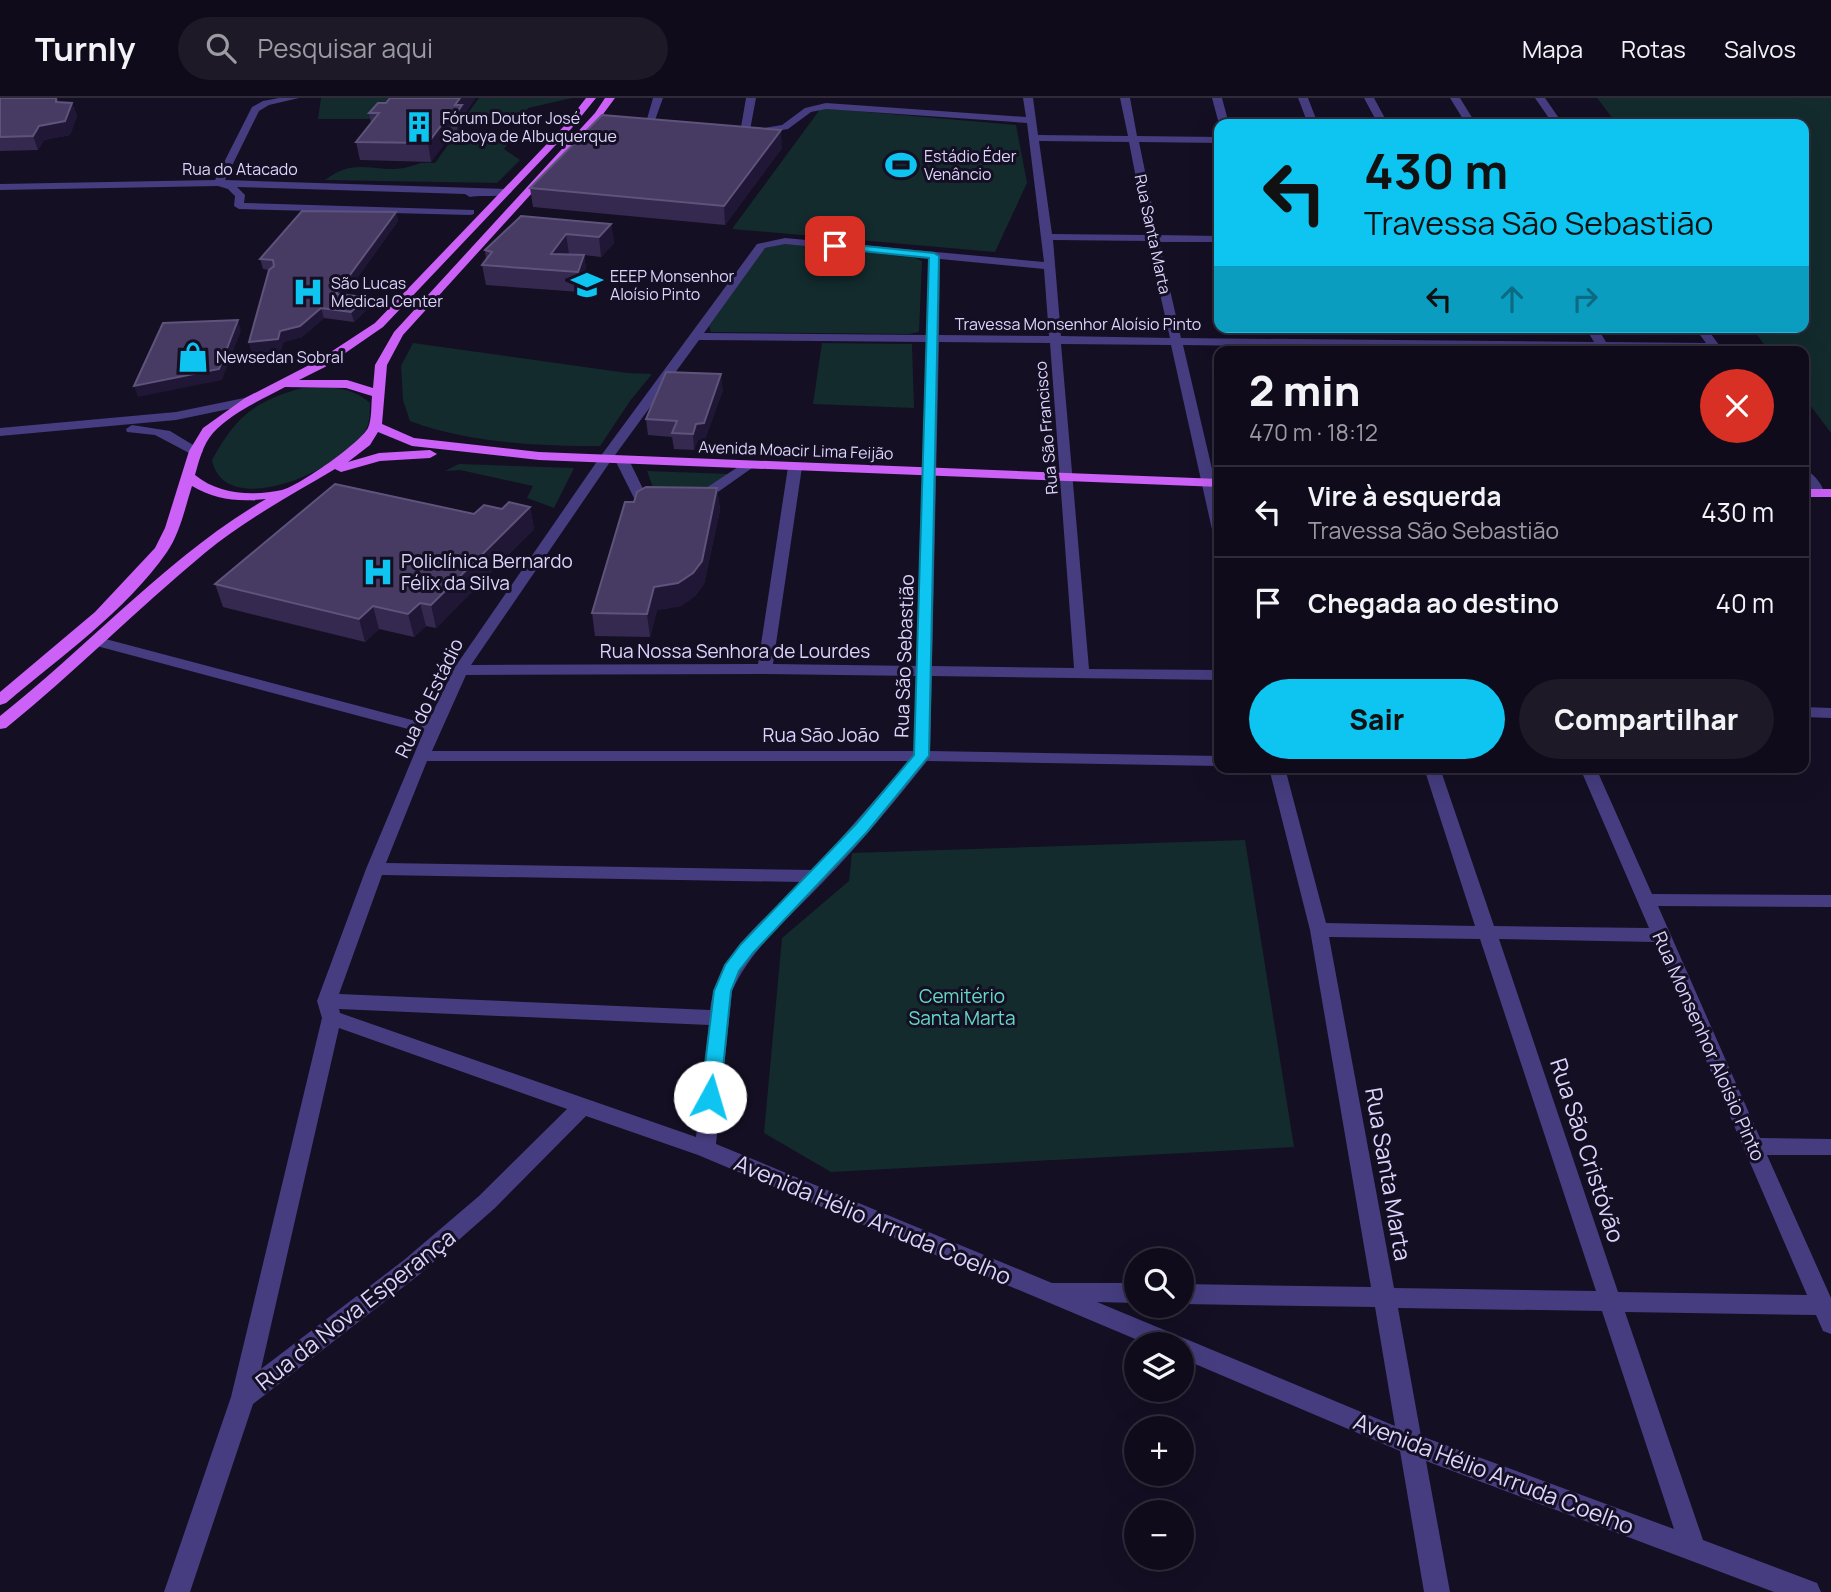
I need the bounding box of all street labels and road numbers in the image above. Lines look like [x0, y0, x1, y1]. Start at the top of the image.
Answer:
street label: Rua do Atacado [182, 158, 298, 180]
street label: Rua Santa Marta [1130, 172, 1176, 296]
street label: Travessa Monsenhor Aloísio Pinto [955, 313, 1201, 335]
street label: Rua São Francisco [1029, 360, 1063, 496]
street label: Avenida Moacir Lima Feijão [698, 436, 894, 464]
street label: Rua São Sebastião [888, 574, 920, 738]
street label: Rua do Estádio [389, 634, 469, 762]
street label: Rua Nossa Senhora de Lourdes [600, 638, 870, 664]
street label: Rua São João [763, 722, 879, 748]
street label: Rua Monsenhor Aloísio Pinto [1647, 927, 1771, 1165]
street label: Rua São Cristóvão [1543, 1054, 1633, 1246]
street label: Rua Santa Marta [1358, 1085, 1420, 1263]
street label: Avenida Hélio Arruda Coelho [730, 1146, 1016, 1292]
street label: Rua da Nova Esperança [248, 1221, 462, 1397]
street label: Avenida Hélio Arruda Coelho [1349, 1405, 1639, 1541]

